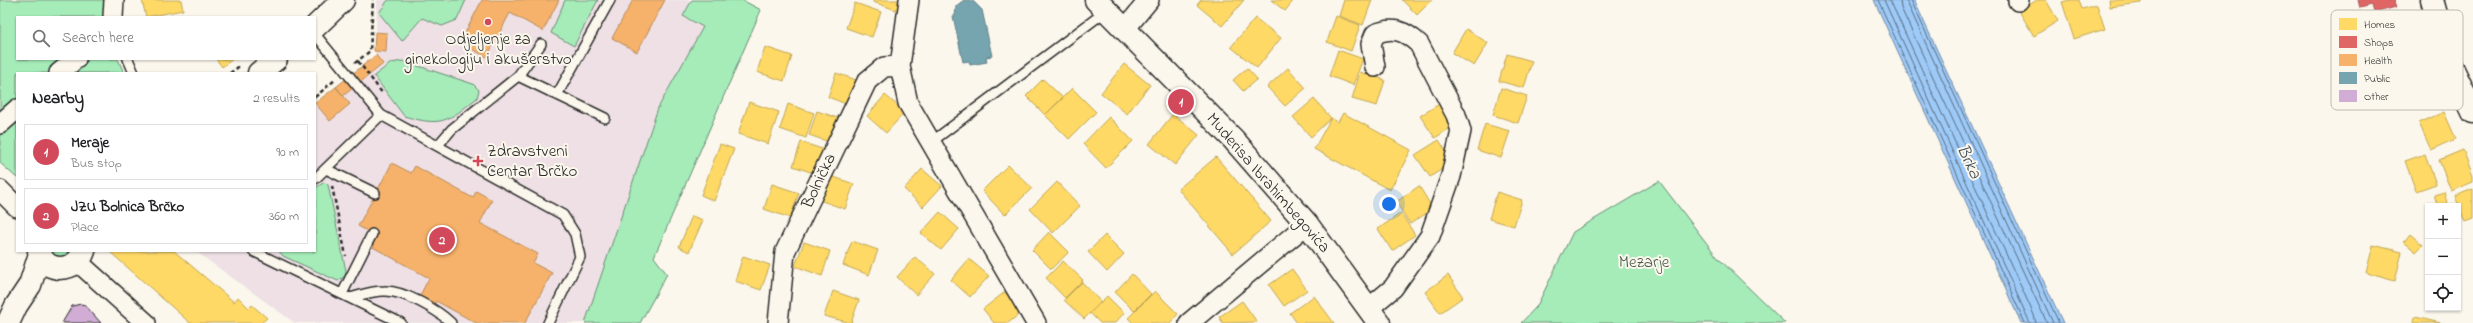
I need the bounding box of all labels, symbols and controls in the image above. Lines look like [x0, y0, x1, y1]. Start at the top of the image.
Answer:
legend [2331, 10, 2463, 110]
search box [16, 16, 316, 60]
marker: Odjeljenje za ginekologiju i akušerstvo [483, 17, 493, 27]
text: Homes [2364, 17, 2396, 33]
icon: search [30, 27, 52, 49]
text: Search here [62, 27, 134, 49]
place label: Odjeljenje za ginekologiju i akušerstvo [403, 27, 572, 74]
text: Shops [2364, 35, 2394, 51]
text: Health [2364, 53, 2392, 69]
text: Public [2364, 71, 2390, 87]
text: Nearby [32, 86, 84, 111]
pin: 1 [1168, 87, 1194, 117]
text: 2 results [253, 89, 300, 108]
text: Other [2364, 89, 2389, 105]
street label: Muderisa Ibrahimbegovića [1198, 107, 1336, 260]
text: Meraje [71, 132, 109, 154]
place label: Zdravstveni Centar Brčko [487, 139, 577, 184]
water label: Brka [1949, 141, 1987, 184]
text: 1 [44, 143, 48, 162]
text: 90 m [276, 143, 299, 162]
street label: Bolnička [795, 149, 843, 214]
text: Bus stop [71, 154, 122, 173]
marker: Zdravstveni Centar Brčko [472, 155, 484, 167]
your location [1379, 194, 1399, 214]
text: JZU Bolnica Brčko [71, 196, 184, 218]
map controls [2425, 203, 2461, 311]
button: + [2425, 203, 2461, 239]
text: 2 [43, 207, 49, 226]
text: 360 m [269, 207, 299, 226]
text: Place [71, 218, 99, 237]
pin: 2 [429, 225, 455, 255]
button: − [2425, 239, 2461, 275]
park label: Mezarje [1619, 250, 1670, 275]
button: locate [2425, 275, 2461, 311]

